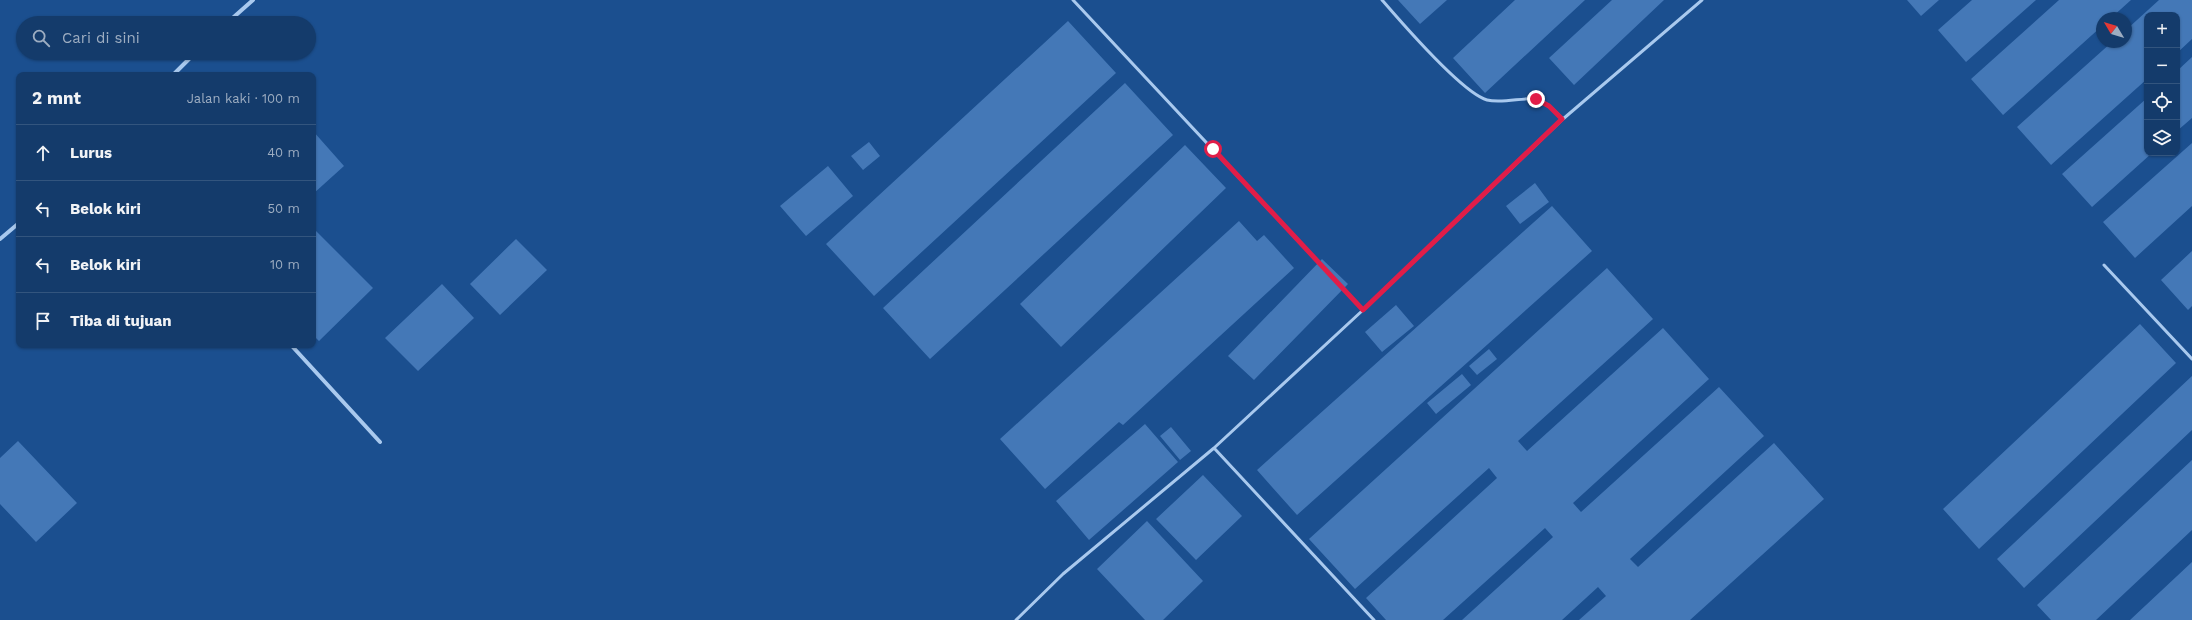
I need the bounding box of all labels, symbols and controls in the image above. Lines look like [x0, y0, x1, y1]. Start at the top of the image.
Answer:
north arrow [2096, 12, 2132, 48]
map controls [2144, 12, 2180, 156]
button: + [2144, 12, 2180, 48]
search box [16, 16, 316, 60]
icon: search [30, 27, 52, 49]
text: Cari di sini [62, 29, 140, 47]
button: − [2144, 48, 2180, 84]
button: locate [2144, 84, 2180, 120]
text: 2 mnt [32, 88, 81, 108]
route end [1527, 90, 1545, 108]
text: Jalan kaki · 100 m [187, 91, 300, 106]
button: layers [2144, 120, 2180, 156]
route start [1204, 140, 1222, 158]
icon: ahead [32, 142, 54, 164]
text: Lurus [70, 144, 112, 162]
text: 40 m [267, 145, 300, 160]
icon: left [32, 198, 54, 220]
text: Belok kiri [70, 200, 141, 218]
text: 50 m [268, 201, 300, 216]
icon: left [32, 254, 54, 276]
text: Belok kiri [70, 256, 141, 274]
text: 10 m [270, 257, 300, 272]
icon: arrive [32, 310, 54, 332]
text: Tiba di tujuan [70, 312, 172, 330]

